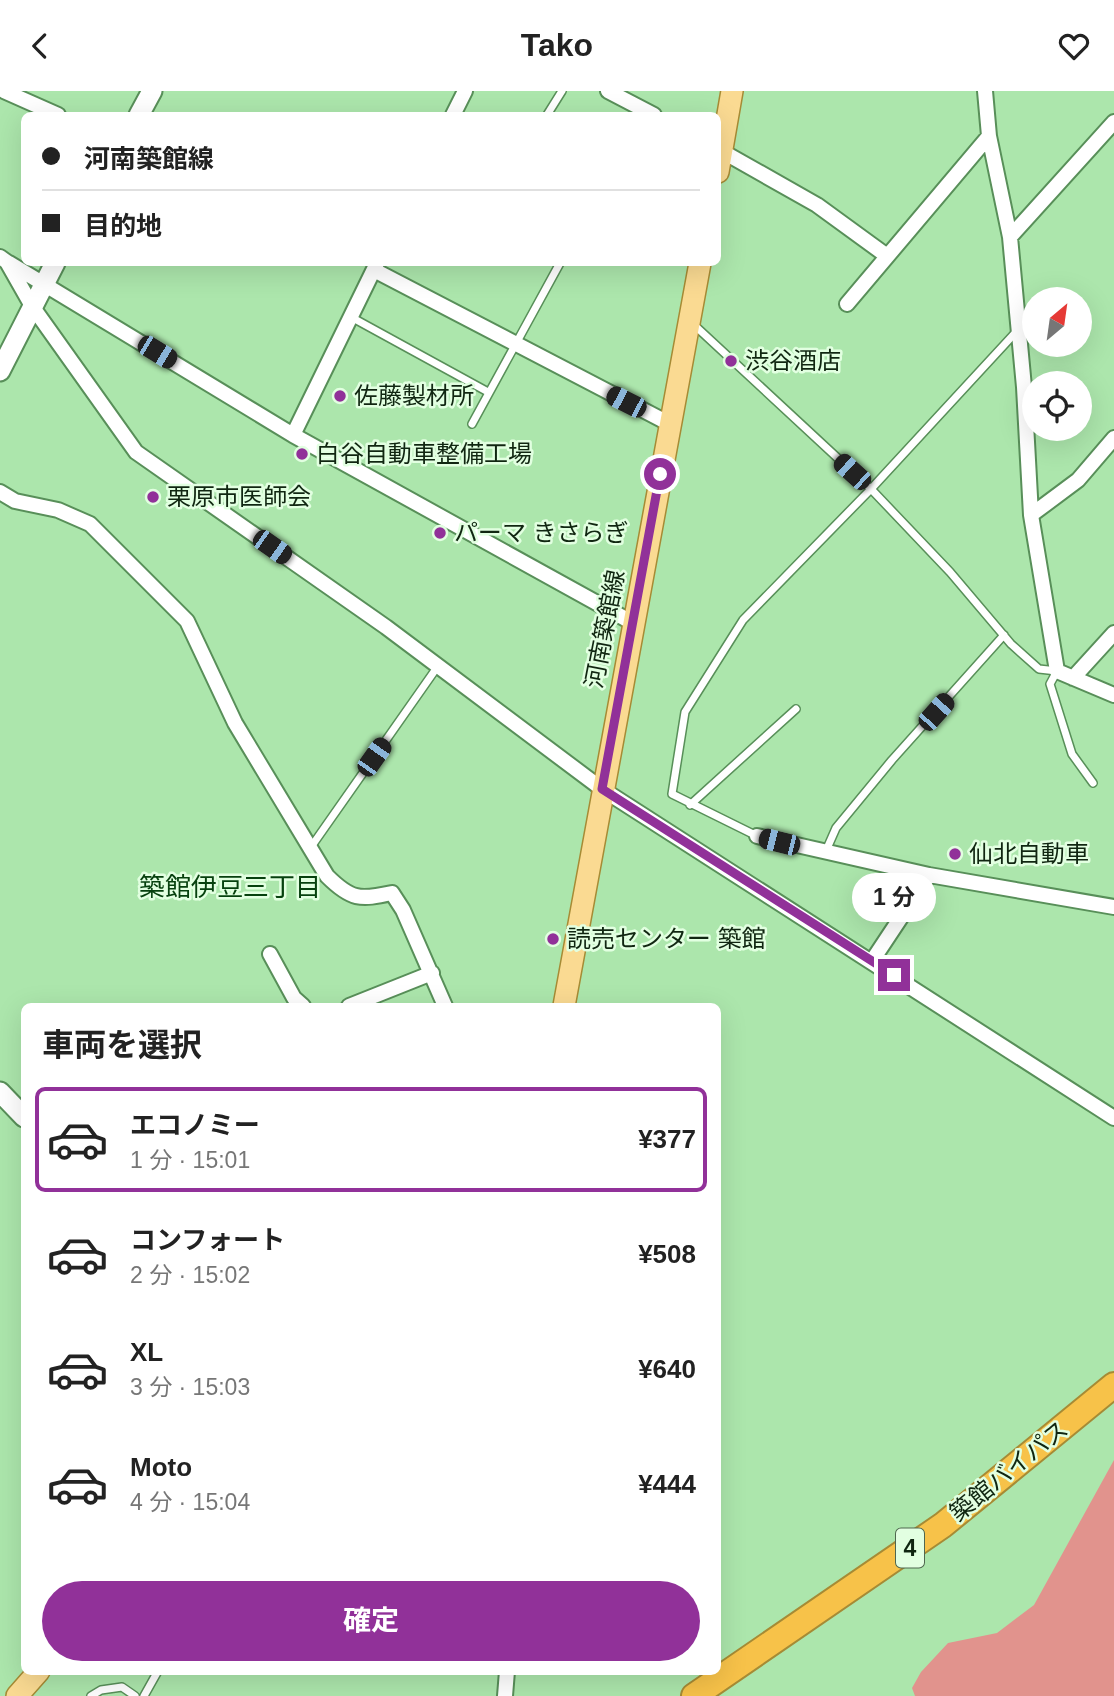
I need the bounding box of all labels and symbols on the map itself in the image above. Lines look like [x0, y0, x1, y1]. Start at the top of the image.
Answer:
north arrow [1022, 287, 1092, 357]
car [134, 332, 181, 372]
place label: 渋谷酒店 [745, 347, 841, 374]
marker: 渋谷酒店 [723, 353, 739, 369]
place label: 佐藤製材所 [354, 382, 474, 409]
car [603, 383, 650, 421]
marker: 佐藤製材所 [332, 388, 348, 404]
place label: 白谷自動車整備工場 [316, 440, 532, 467]
marker: 白谷自動車整備工場 [294, 446, 310, 462]
car [830, 450, 875, 494]
route start [644, 458, 676, 490]
place label: 栗原市医師会 [167, 483, 311, 510]
marker: 栗原市医師会 [145, 489, 161, 505]
place label: パーマ きさらぎ [454, 519, 629, 546]
marker: パーマ きさらぎ [432, 525, 448, 541]
car [249, 526, 296, 568]
street label: 河南築館線 [580, 567, 629, 690]
car [915, 689, 958, 735]
car [354, 734, 395, 780]
car [757, 827, 802, 857]
place label: 仙北自動車 [969, 840, 1089, 867]
marker: 仙北自動車 [947, 846, 963, 862]
district label: 築館伊豆三丁目 [139, 872, 321, 902]
callout: 1 分 [852, 873, 936, 923]
place label: 読売センター 築館 [567, 925, 766, 952]
marker: 読売センター 築館 [545, 931, 561, 947]
route end [878, 959, 910, 991]
street label: 築館バイパス [944, 1415, 1073, 1526]
road number: 4 [896, 1529, 924, 1567]

